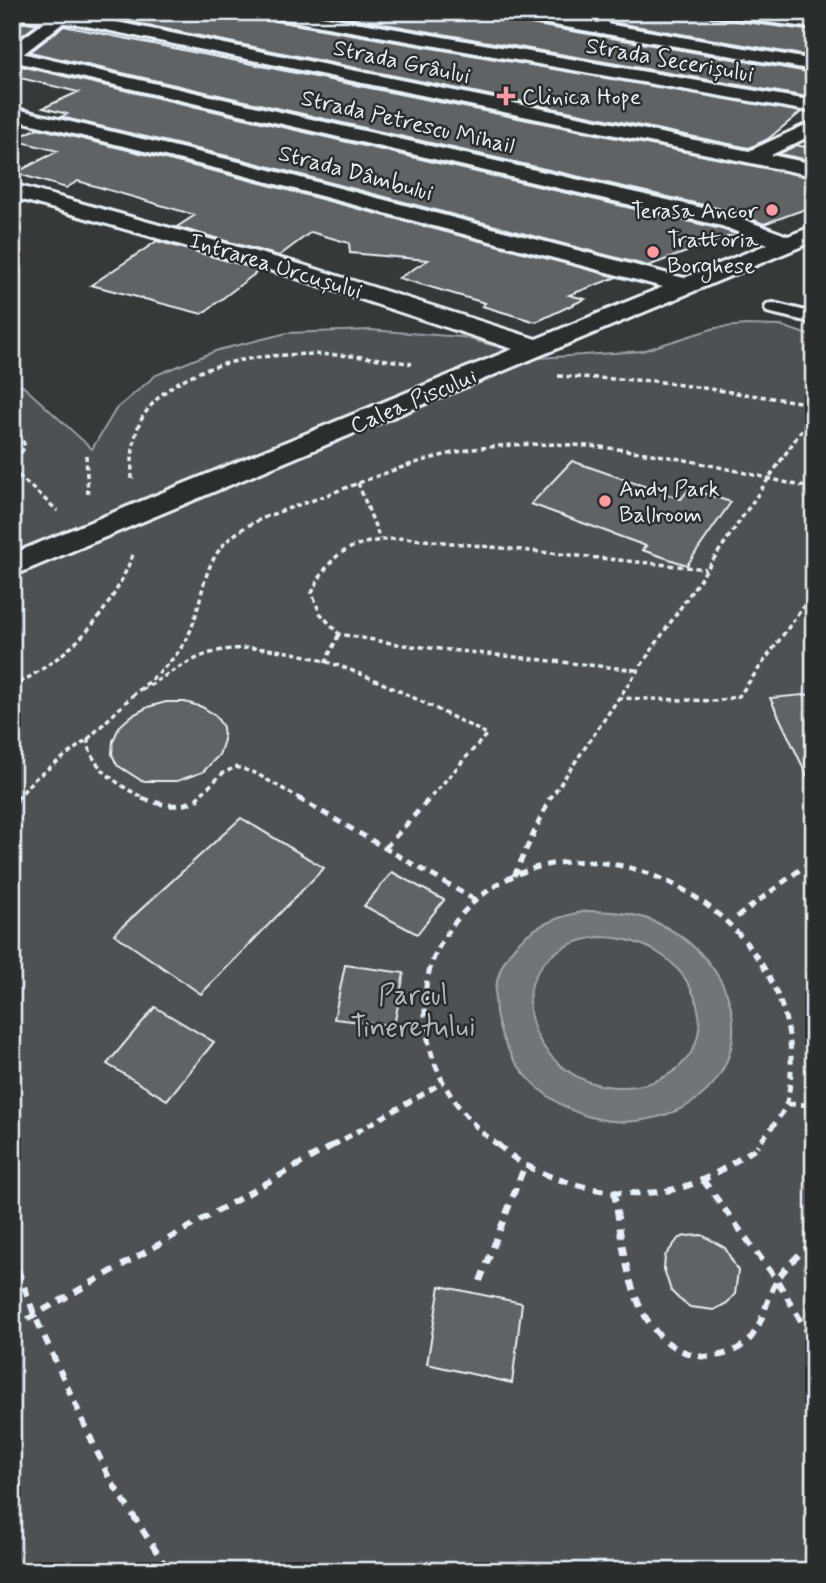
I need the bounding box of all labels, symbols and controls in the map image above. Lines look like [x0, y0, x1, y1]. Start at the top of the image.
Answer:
street label: Strada Secerișului [583, 31, 756, 90]
street label: Strada Grâului [330, 34, 473, 92]
place label: Clinica Hope [522, 83, 641, 113]
street label: Strada Petrescu Mihail [298, 84, 517, 162]
marker: Clinica Hope [496, 86, 516, 106]
street label: Strada Dâmbului [275, 139, 436, 209]
place label: Terasa Ancor [631, 197, 758, 227]
marker: Terasa Ancor [764, 202, 780, 218]
street label: Intrarea Urcușului [185, 226, 365, 307]
place label: Trattoria Borghese [667, 226, 759, 284]
marker: Trattoria Borghese [645, 244, 661, 260]
street label: Calea Piscului [346, 362, 482, 442]
place label: Andy Park Ballroom [619, 475, 720, 531]
marker: Andy Park Ballroom [597, 493, 613, 509]
park label: Parcul Tineretului [350, 978, 476, 1047]

